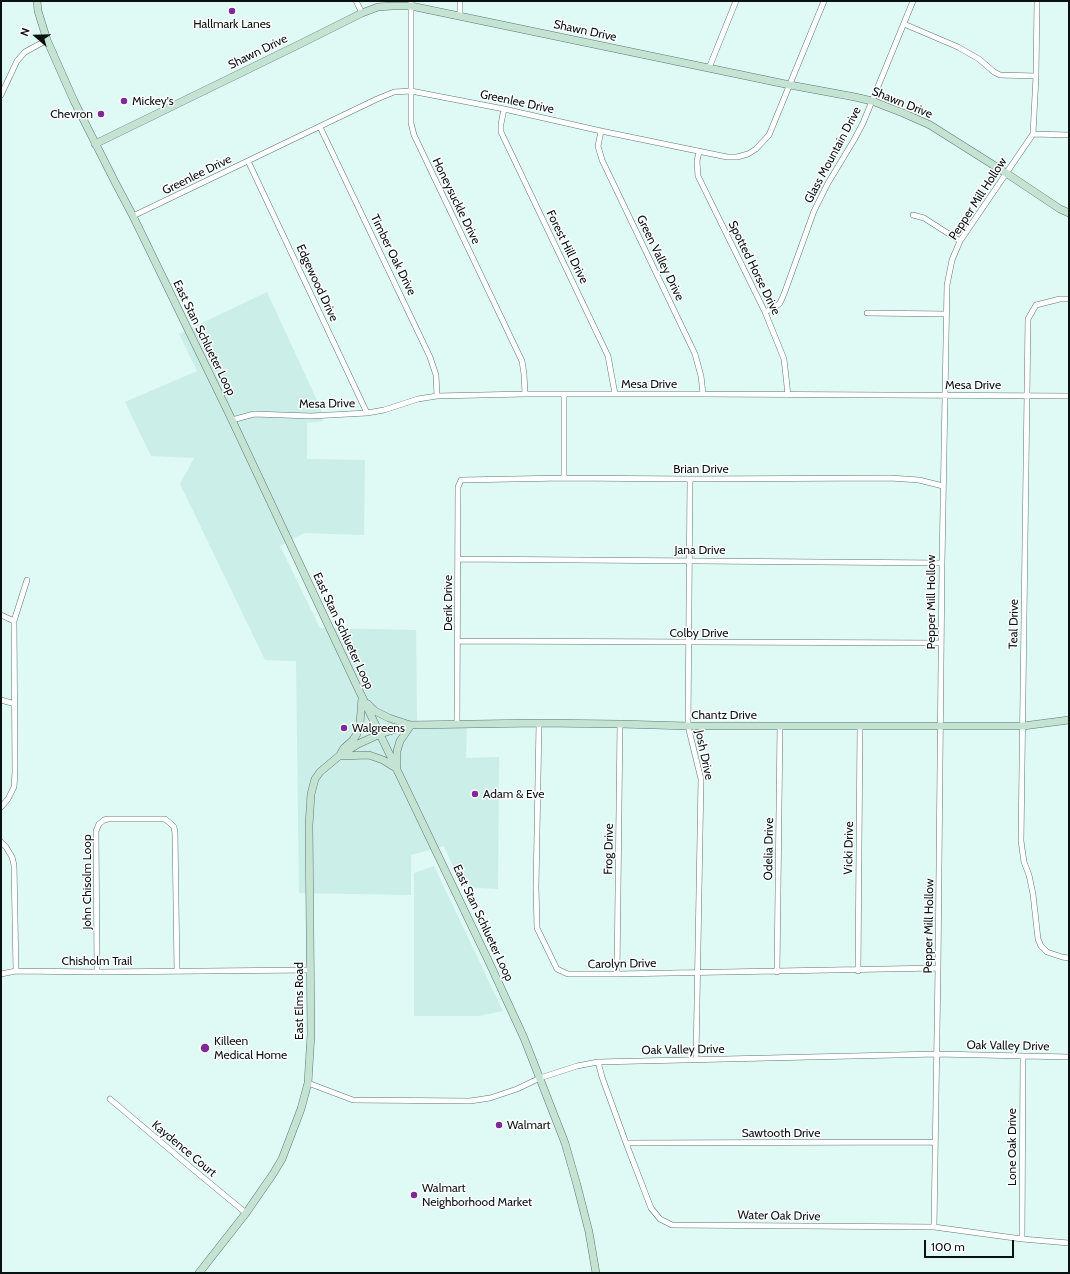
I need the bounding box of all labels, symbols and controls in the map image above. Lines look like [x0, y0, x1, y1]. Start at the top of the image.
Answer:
marker: Hallmark Lanes [227, 6, 237, 16]
north arrow [16, 16, 56, 56]
place label: Hallmark Lanes [193, 17, 271, 31]
street label: Shawn Drive [552, 17, 618, 45]
text: N [17, 26, 33, 38]
street label: Shawn Drive [226, 31, 290, 73]
street label: Shawn Drive [870, 84, 934, 122]
street label: Greenlee Drive [479, 87, 555, 117]
place label: Mickey's [132, 94, 174, 108]
marker: Mickey's [119, 96, 129, 106]
street label: Glass Mountain Drive [802, 104, 864, 206]
place label: Chevron [50, 107, 93, 121]
marker: Chevron [96, 109, 106, 119]
street label: Greenlee Drive [160, 152, 234, 198]
street label: Honeysuckle Drive [429, 155, 483, 247]
street label: Pepper Mill Hollow [946, 155, 1010, 243]
street label: Forest Hill Drive [543, 208, 591, 286]
street label: Timber Oak Drive [367, 212, 419, 298]
street label: Green Valley Drive [633, 213, 687, 303]
street label: Spotted Horse Drive [725, 219, 783, 317]
street label: Edgewood Drive [293, 242, 341, 324]
street label: East Stan Schlueter Loop [170, 278, 238, 398]
street label: Mesa Drive [621, 377, 677, 391]
street label: Mesa Drive [945, 378, 1001, 392]
street label: Mesa Drive [299, 396, 355, 412]
street label: Brian Drive [673, 462, 729, 476]
street label: Jana Drive [675, 543, 725, 557]
street label: Pepper Mill Hollow [924, 554, 938, 650]
street label: East Stan Schlueter Loop [310, 571, 376, 691]
street label: Derik Drive [441, 575, 455, 631]
street label: Teal Drive [1006, 599, 1022, 649]
street label: Colby Drive [670, 626, 728, 640]
street label: Chantz Drive [691, 708, 757, 722]
place label: Walgreens [352, 721, 405, 735]
marker: Walgreens [339, 723, 349, 733]
street label: Josh Drive [692, 729, 716, 781]
place label: Adam & Eve [483, 787, 544, 801]
marker: Adam & Eve [470, 789, 480, 799]
street label: Odelia Drive [761, 818, 777, 880]
street label: Vicki Drive [841, 821, 857, 875]
street label: Frog Drive [601, 823, 617, 875]
street label: John Chisolm Loop [80, 834, 94, 930]
street label: East Stan Schlueter Loop [450, 863, 516, 983]
street label: Pepper Mill Hollow [921, 878, 937, 974]
street label: Chisholm Trail [62, 954, 132, 968]
street label: Carolyn Drive [588, 956, 656, 972]
street label: East Elms Road [292, 962, 306, 1040]
place label: Killeen Medical Home [214, 1034, 287, 1062]
street label: Oak Valley Drive [966, 1038, 1050, 1054]
marker: Killeen Medical Home [199, 1042, 211, 1054]
street label: Oak Valley Drive [641, 1042, 725, 1058]
street label: Lone Oak Drive [1005, 1108, 1019, 1186]
street label: Kaydence Court [149, 1118, 219, 1180]
place label: Walmart [507, 1118, 551, 1132]
marker: Walmart [494, 1120, 504, 1130]
street label: Sawtooth Drive [742, 1126, 820, 1140]
place label: Walmart Neighborhood Market [422, 1181, 532, 1209]
marker: Walmart Neighborhood Market [409, 1190, 419, 1200]
street label: Water Oak Drive [737, 1208, 821, 1224]
scale bar [926, 1232, 1016, 1258]
text: 100 m [931, 1239, 965, 1254]

